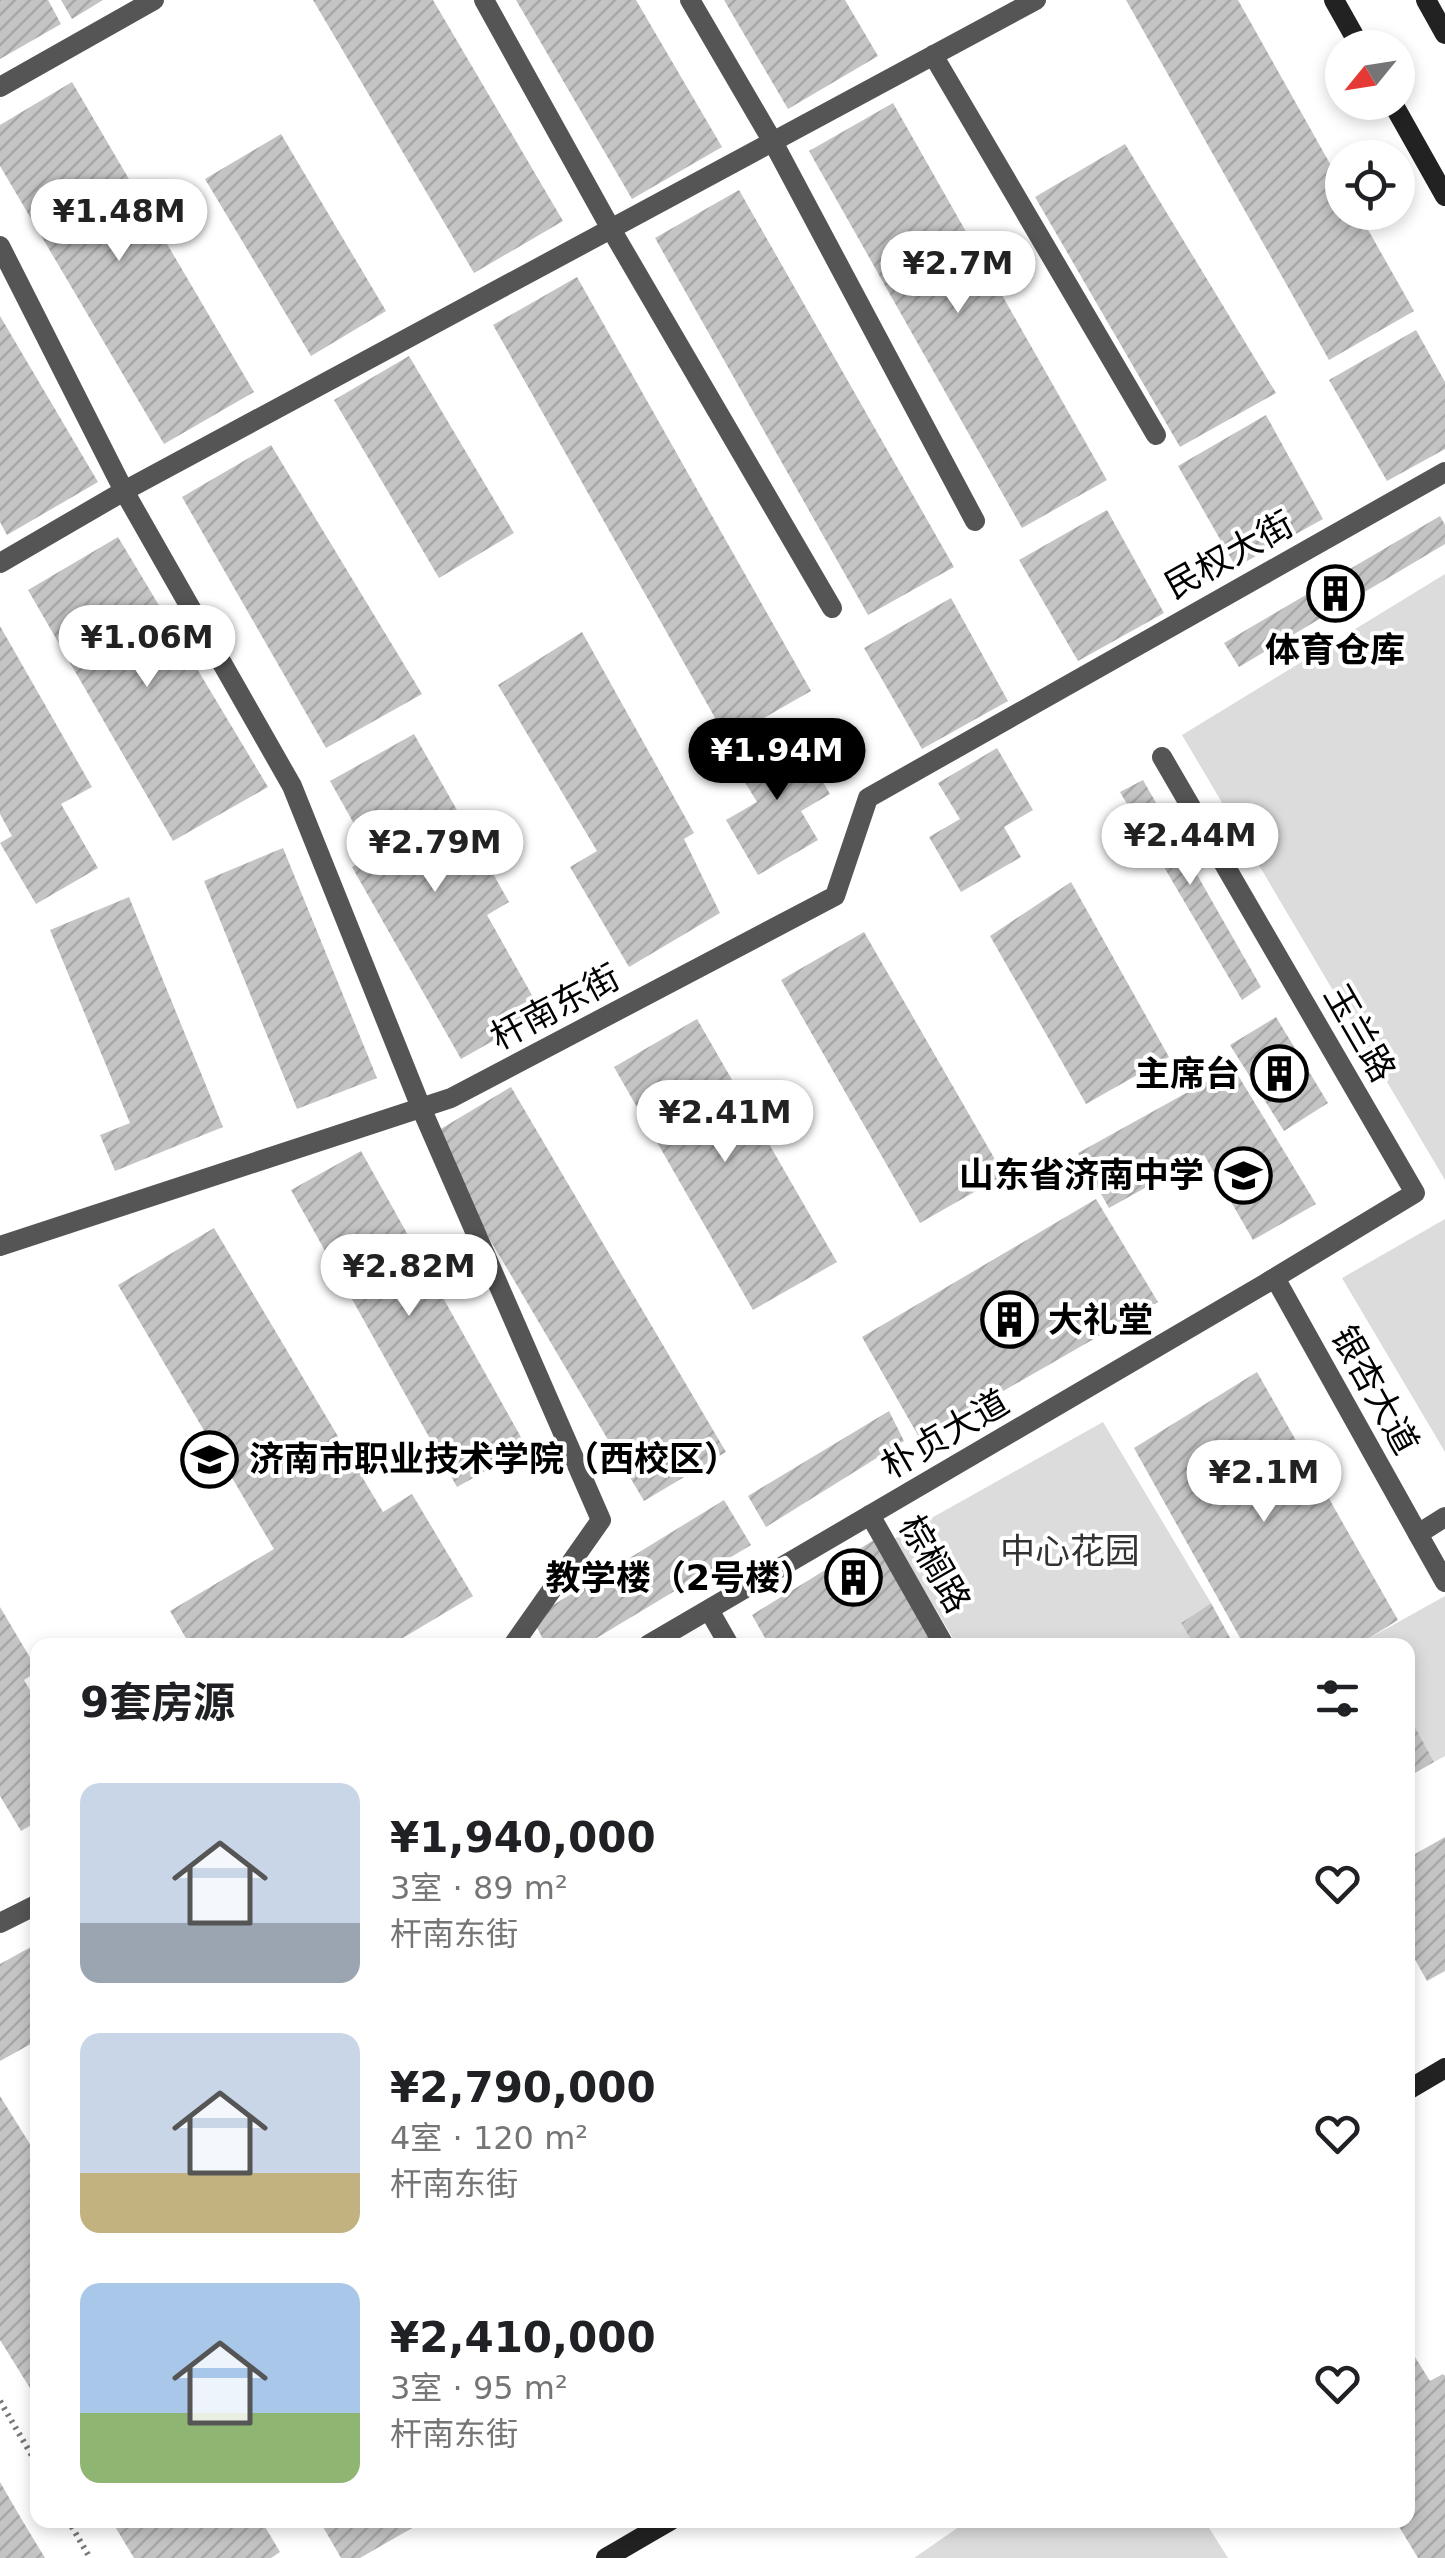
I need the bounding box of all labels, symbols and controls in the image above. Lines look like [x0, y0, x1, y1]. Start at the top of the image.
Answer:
north arrow [1325, 30, 1415, 120]
map controls [1325, 30, 1415, 230]
button: locate [1325, 140, 1415, 230]
pin: ¥1.48M [38, 179, 200, 264]
text: ¥1.48M [52, 192, 186, 230]
pin: ¥2.7M [888, 231, 1028, 316]
text: ¥2.7M [903, 244, 1013, 282]
street label: 民权大街 [1158, 504, 1300, 606]
building icon: 体育仓库 [1305, 564, 1365, 624]
pin: ¥1.06M [66, 605, 228, 690]
text: ¥1.06M [80, 618, 214, 656]
place label: 体育仓库 [1265, 630, 1405, 670]
pin: ¥1.94M [696, 718, 858, 803]
text: ¥1.94M [710, 731, 844, 769]
pin: ¥2.44M [1109, 803, 1271, 888]
pin: ¥2.79M [354, 810, 516, 895]
text: ¥2.44M [1123, 816, 1257, 854]
text: ¥2.79M [368, 823, 502, 861]
street label: 杆南东街 [484, 956, 626, 1058]
street label: 玉兰路 [1316, 978, 1404, 1088]
building icon: 主席台 [1249, 1044, 1309, 1104]
place label: 主席台 [1135, 1054, 1240, 1094]
pin: ¥2.41M [644, 1080, 806, 1165]
text: ¥2.41M [658, 1093, 792, 1131]
school or university icon: 山东省济南中学 [1213, 1145, 1273, 1205]
place label: 山东省济南中学 [959, 1155, 1204, 1195]
pin: ¥2.82M [328, 1234, 490, 1319]
text: ¥2.82M [342, 1247, 476, 1285]
building icon: 大礼堂 [979, 1290, 1039, 1350]
place label: 大礼堂 [1048, 1300, 1153, 1340]
street label: 银杏大道 [1324, 1319, 1426, 1461]
street label: 朴贞大道 [874, 1382, 1016, 1486]
school or university icon: 济南市职业技术学院（西校区） [180, 1429, 240, 1489]
place label: 济南市职业技术学院（西校区） [249, 1439, 739, 1479]
pin: ¥2.1M [1194, 1440, 1334, 1525]
text: ¥2.1M [1209, 1453, 1319, 1491]
street label: 棕榈路 [891, 1509, 979, 1619]
park label: 中心花园 [1000, 1531, 1140, 1571]
building icon: 教学楼（2号楼） [824, 1548, 884, 1608]
place label: 教学楼（2号楼） [546, 1558, 815, 1598]
icon: filters [1310, 1671, 1365, 1726]
text: 9套房源 [80, 1678, 235, 1727]
text: ¥1,940,000 [390, 1813, 656, 1862]
icon: home [160, 1823, 280, 1943]
icon: heart [1310, 1856, 1365, 1911]
text: 3室 · 89 m² [390, 1869, 568, 1907]
text: 杆南东街 [390, 1915, 518, 1953]
text: ¥2,790,000 [390, 2063, 656, 2112]
icon: home [160, 2073, 280, 2193]
icon: heart [1310, 2106, 1365, 2161]
text: 4室 · 120 m² [390, 2119, 588, 2157]
text: 杆南东街 [390, 2165, 518, 2203]
text: ¥2,410,000 [390, 2313, 656, 2362]
icon: home [160, 2323, 280, 2443]
icon: heart [1310, 2356, 1365, 2411]
text: 3室 · 95 m² [390, 2369, 568, 2407]
text: 杆南东街 [390, 2415, 518, 2453]

